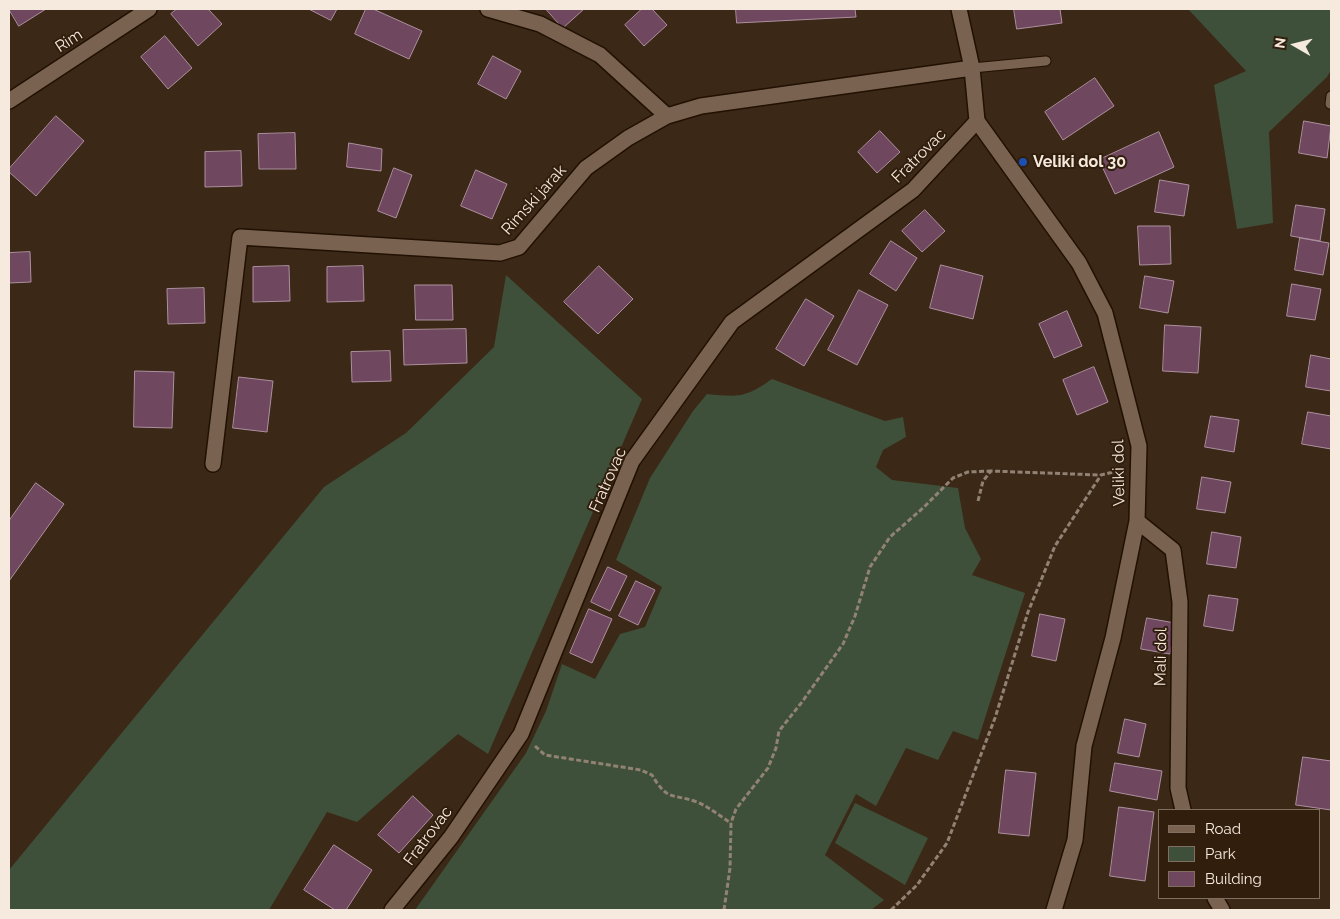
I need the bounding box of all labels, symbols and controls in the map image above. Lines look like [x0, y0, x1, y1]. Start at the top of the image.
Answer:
north arrow [1270, 20, 1320, 70]
street label: Rim [52, 25, 86, 57]
text: N [1271, 37, 1289, 49]
street label: Fratrovac [888, 125, 950, 187]
place label: Veliki dol 30 [1033, 152, 1126, 172]
marker: Veliki dol 30 [1017, 156, 1029, 168]
street label: Rimski jarak [498, 161, 570, 239]
street label: Veliki dol [1109, 439, 1129, 507]
street label: Fratrovac [585, 445, 631, 515]
street label: Mali dol [1151, 628, 1171, 686]
street label: Fratrovac [400, 803, 456, 869]
legend [1158, 809, 1320, 899]
text: Road [1205, 820, 1241, 838]
text: Park [1205, 845, 1236, 863]
text: Building [1205, 870, 1262, 888]

